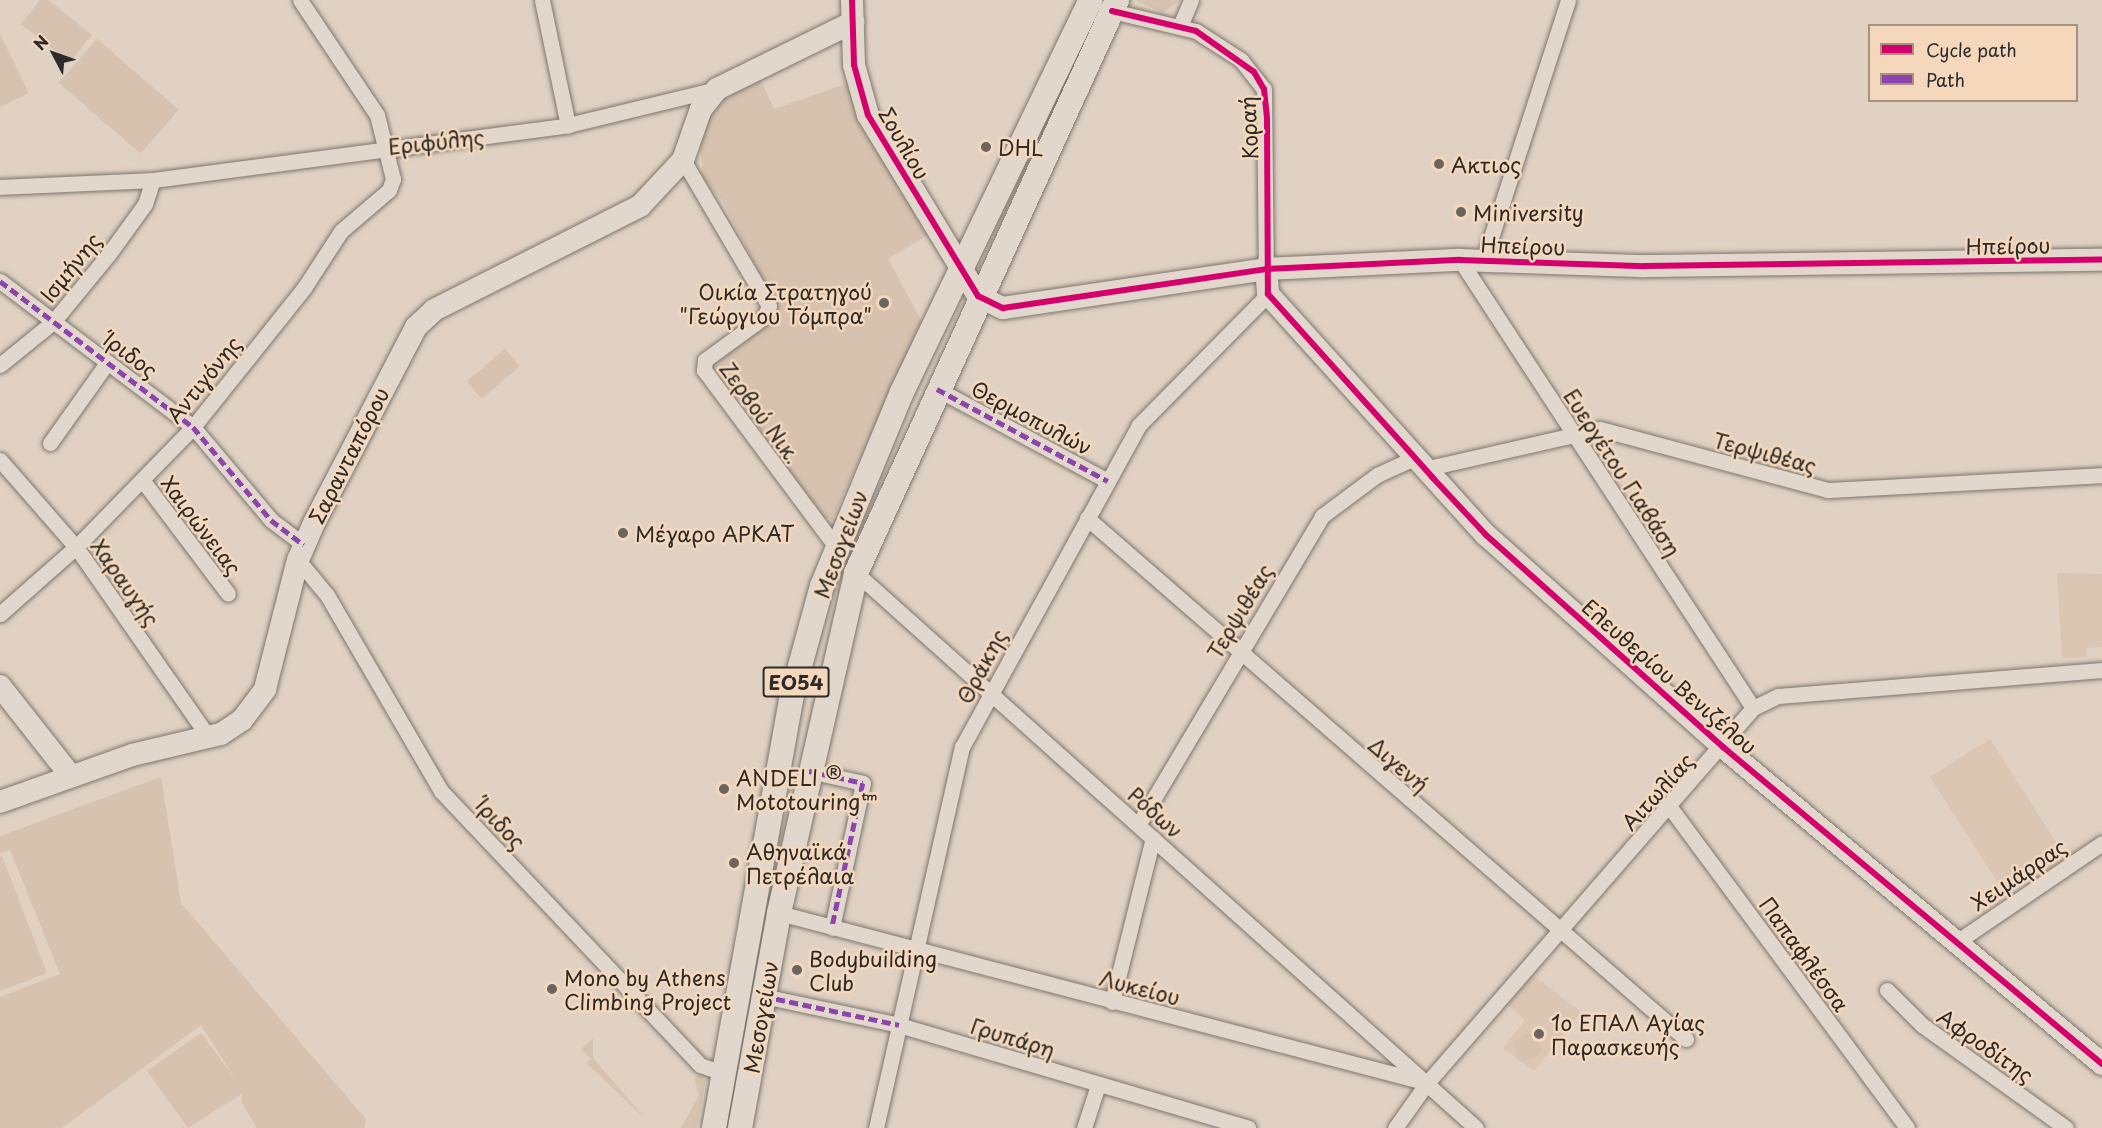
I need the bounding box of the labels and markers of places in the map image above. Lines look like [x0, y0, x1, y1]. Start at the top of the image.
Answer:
place label: DHL [998, 134, 1043, 160]
marker: DHL [979, 140, 993, 154]
place label: Ακτιος [1451, 151, 1521, 177]
marker: Ακτιος [1432, 157, 1446, 171]
place label: Miniversity [1473, 199, 1584, 225]
marker: Miniversity [1454, 205, 1468, 219]
place label: Οικία Στρατηγού "Γεώργιου Τόμπρα" [679, 278, 872, 328]
marker: Οικία Στρατηγού "Γεώργιου Τόμπρα" [877, 296, 891, 310]
place label: Μέγαρο ΑΡΚΑΤ [635, 520, 794, 546]
marker: Μέγαρο ΑΡΚΑΤ [616, 526, 630, 540]
place label: ANDELI ® Mototouring™ [736, 764, 878, 814]
marker: ANDELI ® Mototouring™ [717, 782, 731, 796]
place label: Αθηναϊκά Πετρέλαια [746, 838, 854, 888]
marker: Αθηναϊκά Πετρέλαια [727, 856, 741, 870]
place label: Bodybuilding Club [809, 945, 937, 995]
marker: Bodybuilding Club [790, 963, 804, 977]
place label: Mono by Athens Climbing Project [564, 964, 730, 1014]
marker: Mono by Athens Climbing Project [545, 982, 559, 996]
place label: 1ο ΕΠΑΛ Αγίας Παρασκευής [1551, 1009, 1706, 1059]
marker: 1ο ΕΠΑΛ Αγίας Παρασκευής [1532, 1027, 1546, 1041]

